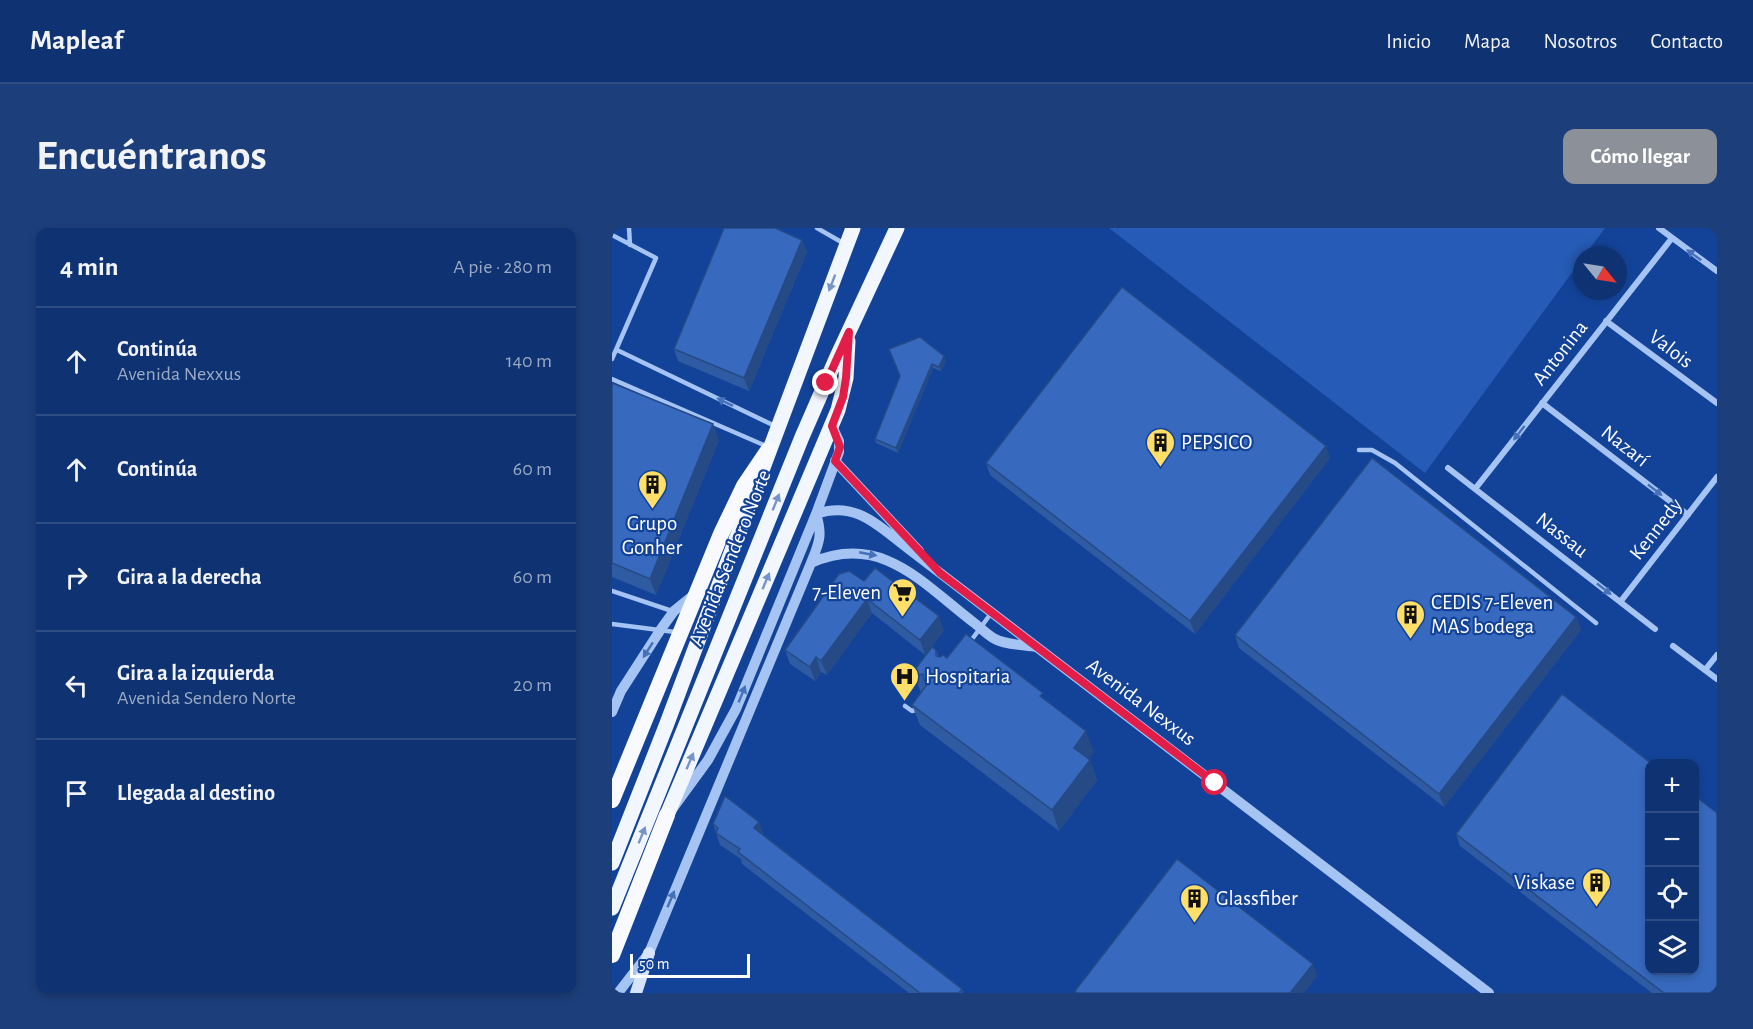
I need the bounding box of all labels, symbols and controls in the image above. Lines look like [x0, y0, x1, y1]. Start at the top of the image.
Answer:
text: Mapleaf [30, 27, 123, 55]
text: Inicio [1386, 31, 1431, 52]
text: Mapa [1464, 31, 1511, 52]
text: Nosotros [1544, 31, 1617, 52]
text: Contacto [1650, 31, 1723, 52]
button: Cómo llegar [1563, 129, 1717, 184]
text: Encuéntranos [36, 135, 267, 177]
north arrow [1573, 246, 1627, 300]
one-way arrow [1687, 249, 1702, 261]
text: 4 min [60, 254, 119, 280]
text: A pie · 280 m [453, 257, 552, 277]
one-way arrow [827, 274, 837, 292]
street label: Antonina [1528, 316, 1592, 389]
street label: Valois [1645, 326, 1697, 372]
text: Continúa [117, 338, 197, 360]
icon: ahead [60, 345, 93, 378]
text: 140 m [506, 351, 552, 371]
text: Avenida Nexxus [117, 364, 241, 384]
route end [812, 369, 838, 395]
one-way arrow [717, 397, 734, 406]
street label: Nazarí [1597, 421, 1653, 471]
one-way arrow [1513, 425, 1525, 440]
building icon: PEPSICO [1144, 426, 1176, 468]
place label: PEPSICO [1181, 432, 1252, 453]
icon: ahead [60, 453, 93, 486]
text: Continúa [117, 458, 197, 480]
text: 60 m [513, 459, 552, 479]
street label: Avenida Sendero Norte [685, 467, 775, 649]
building icon: Grupo Gonher [636, 468, 668, 510]
one-way arrow [1648, 483, 1663, 495]
one-way arrow [771, 492, 781, 510]
street label: Kennedy [1626, 494, 1686, 564]
street label: Nassau [1532, 508, 1592, 562]
place label: Grupo Gonher [622, 513, 682, 558]
one-way arrow [858, 550, 877, 559]
icon: right [60, 561, 93, 594]
text: Gira a la derecha [117, 566, 262, 588]
text: 60 m [513, 567, 552, 587]
one-way arrow [762, 573, 771, 590]
supermarket icon: 7-Eleven [886, 576, 918, 618]
place label: 7-Eleven [812, 582, 881, 603]
one-way arrow [1596, 582, 1612, 595]
place label: CEDIS 7-Eleven MAS bodega [1431, 592, 1553, 637]
building icon: CEDIS 7-Eleven MAS bodega [1394, 598, 1426, 640]
one-way arrow [642, 641, 653, 658]
street label: Avenida Nexxus [1083, 654, 1199, 750]
hospital icon: Hospitaria [888, 660, 920, 702]
text: Gira a la izquierda [117, 662, 275, 684]
place label: Hospitaria [925, 666, 1011, 687]
icon: left [60, 669, 93, 702]
text: 20 m [513, 675, 552, 695]
one-way arrow [737, 685, 747, 703]
text: Avenida Sendero Norte [117, 688, 296, 708]
one-way arrow [686, 752, 695, 770]
map controls [1645, 759, 1699, 975]
button: + [1645, 759, 1699, 813]
route start [1201, 769, 1227, 795]
icon: arrive [60, 777, 93, 810]
text: Llegada al destino [117, 782, 275, 804]
button: − [1645, 813, 1699, 867]
one-way arrow [637, 825, 647, 843]
building icon: Viskase [1580, 866, 1612, 908]
button: locate [1645, 867, 1699, 921]
place label: Viskase [1514, 872, 1575, 893]
building icon: Glassfiber [1179, 882, 1211, 924]
place label: Glassfiber [1216, 888, 1298, 909]
one-way arrow [666, 890, 676, 908]
button: layers [1645, 921, 1699, 975]
scale bar [630, 951, 750, 978]
text: 50 m [639, 956, 670, 972]

